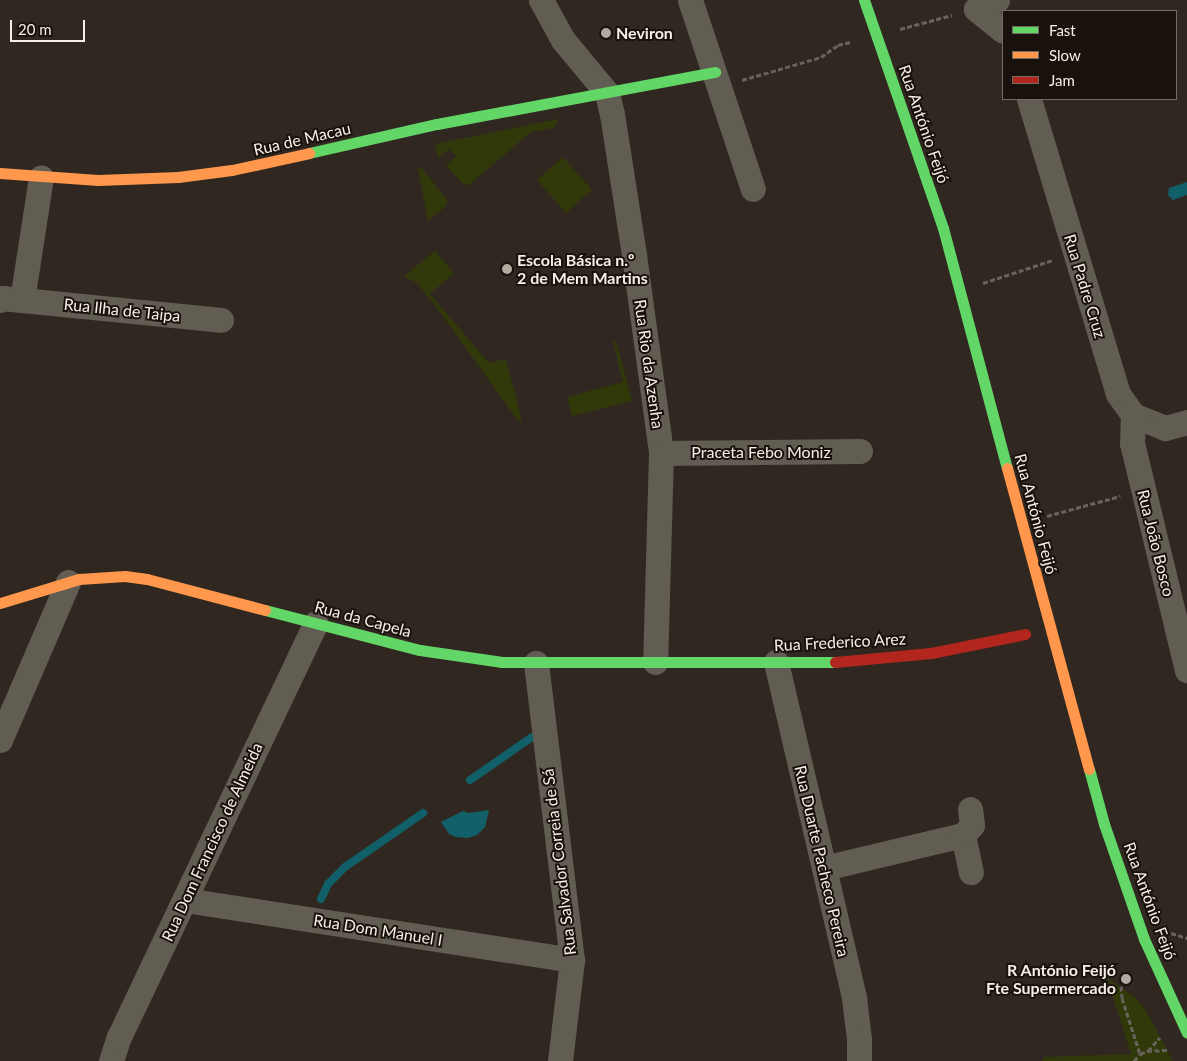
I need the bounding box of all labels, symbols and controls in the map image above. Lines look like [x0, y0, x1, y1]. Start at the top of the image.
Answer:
scale bar [12, 10, 88, 42]
legend [1002, 10, 1177, 100]
text: 20 m [18, 20, 52, 38]
text: Fast [1049, 21, 1076, 39]
place label: Neviron [616, 23, 673, 43]
marker: Neviron [600, 27, 612, 39]
text: Slow [1049, 46, 1081, 64]
street label: Rua António Feijó [895, 62, 953, 186]
text: Jam [1049, 71, 1075, 89]
street label: Rua de Macau [251, 118, 353, 160]
street label: Rua Padre Cruz [1060, 232, 1110, 340]
place label: Escola Básica n.º 2 de Mem Martins [517, 250, 648, 288]
marker: Escola Básica n.º 2 de Mem Martins [501, 263, 513, 275]
street label: Rua Ilha de Taipa [63, 294, 181, 326]
street label: Rua Rio da Azenha [630, 298, 668, 430]
street label: Praceta Febo Moniz [691, 442, 831, 462]
street label: Rua António Feijó [1011, 451, 1061, 577]
street label: Rua João Bosco [1133, 487, 1179, 599]
street label: Rua da Capela [312, 597, 414, 641]
street label: Rua Frederico Arez [773, 629, 907, 655]
street label: Rua Dom Francisco de Almeida [157, 739, 267, 945]
street label: Rua Duarte Pacheco Pereira [791, 764, 853, 958]
street label: Rua Salvador Correia de Sá [538, 767, 580, 957]
street label: Rua António Feijó [1120, 839, 1180, 963]
street label: Rua Dom Manuel I [312, 910, 444, 950]
place label: R António Feijó Fte Supermercado [986, 960, 1116, 998]
marker: R António Feijó Fte Supermercado [1120, 973, 1132, 985]

